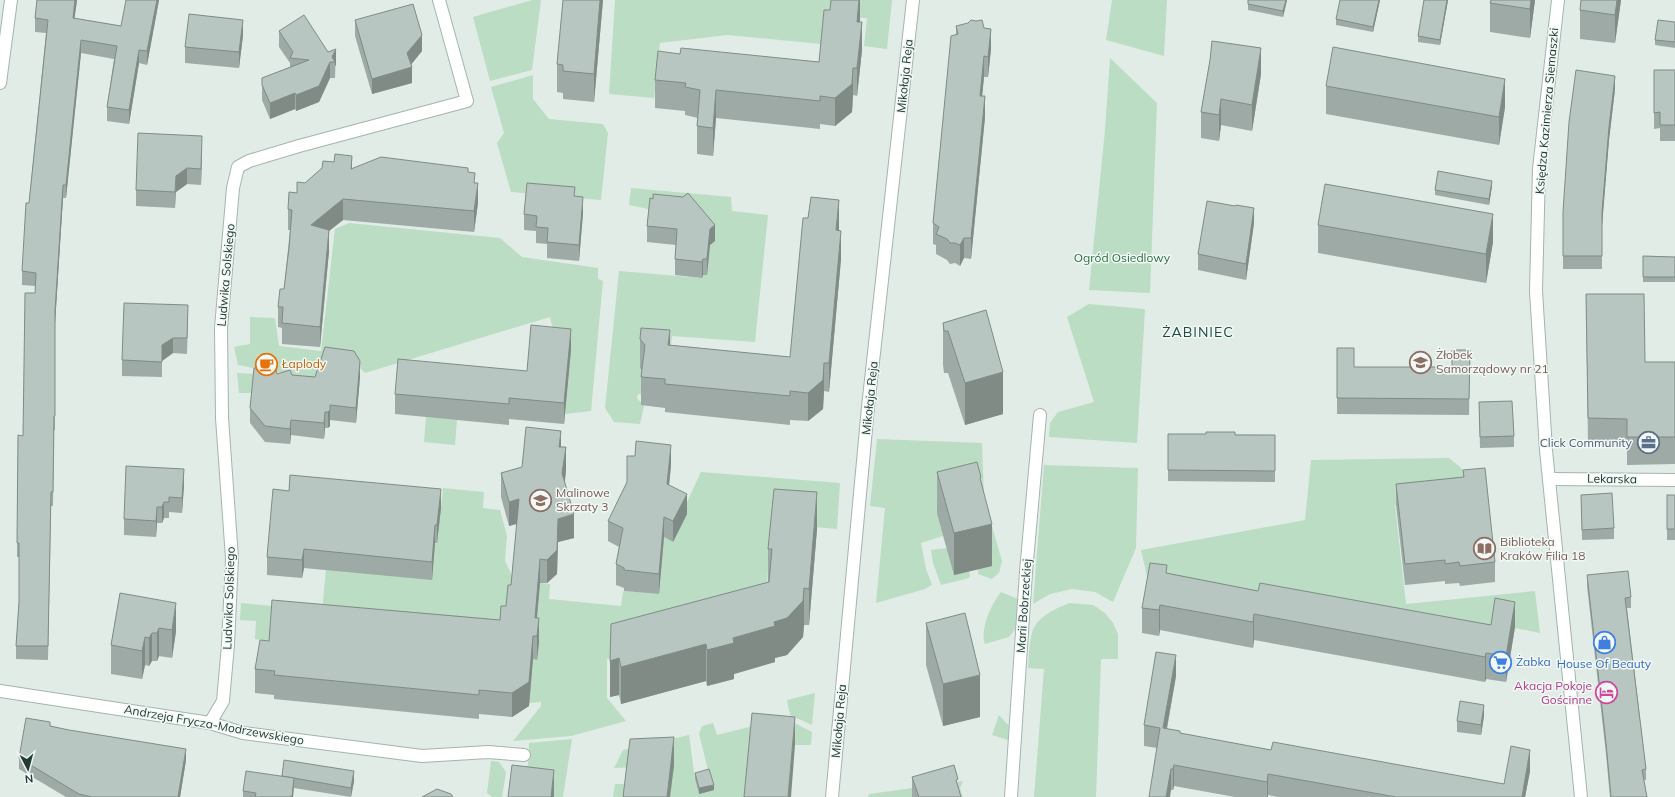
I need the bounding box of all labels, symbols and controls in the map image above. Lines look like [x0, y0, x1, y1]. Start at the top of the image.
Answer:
street label: Księdza Kazimierza Siemaszki [1532, 27, 1561, 195]
street label: Mikołaja Reja [893, 38, 916, 114]
street label: Ludwika Solskiego [214, 223, 237, 327]
park label: Ogród Osiedlowy [1074, 250, 1171, 265]
district label: ŻABINIEC [1162, 323, 1234, 341]
place label: Żłobek Samorządowy nr 21 [1436, 347, 1549, 376]
school or university icon: Żłobek Samorządowy nr 21 [1408, 349, 1434, 375]
cafe icon: Łaplody [253, 351, 279, 377]
place label: Łaplody [281, 356, 327, 371]
street label: Mikołaja Reja [858, 360, 881, 436]
office icon: Click Community [1635, 430, 1661, 456]
place label: Click Community [1540, 435, 1633, 450]
street label: Lekarska [1587, 471, 1637, 486]
place label: Malinowe Skrzaty 3 [556, 485, 610, 514]
school or university icon: Malinowe Skrzaty 3 [528, 487, 554, 513]
place label: Biblioteka Kraków Filia 18 [1500, 534, 1586, 563]
library icon: Biblioteka Kraków Filia 18 [1472, 536, 1498, 562]
street label: Ludwika Solskiego [219, 546, 238, 650]
street label: Marii Bobrzeckiej [1013, 558, 1034, 654]
shop icon: House Of Beauty [1591, 630, 1617, 656]
supermarket icon: Żabka [1488, 649, 1514, 675]
place label: Żabka [1516, 654, 1551, 669]
place label: House Of Beauty [1557, 656, 1652, 671]
place label: Akacja Pokoje Gościnne [1514, 678, 1592, 707]
hotel icon: Akacja Pokoje Gościnne [1594, 680, 1620, 706]
street label: Mikołaja Reja [828, 683, 849, 758]
street label: Andrzeja Frycza-Modrzewskiego [123, 701, 305, 748]
north arrow [8, 749, 48, 789]
text: N [24, 772, 34, 786]

